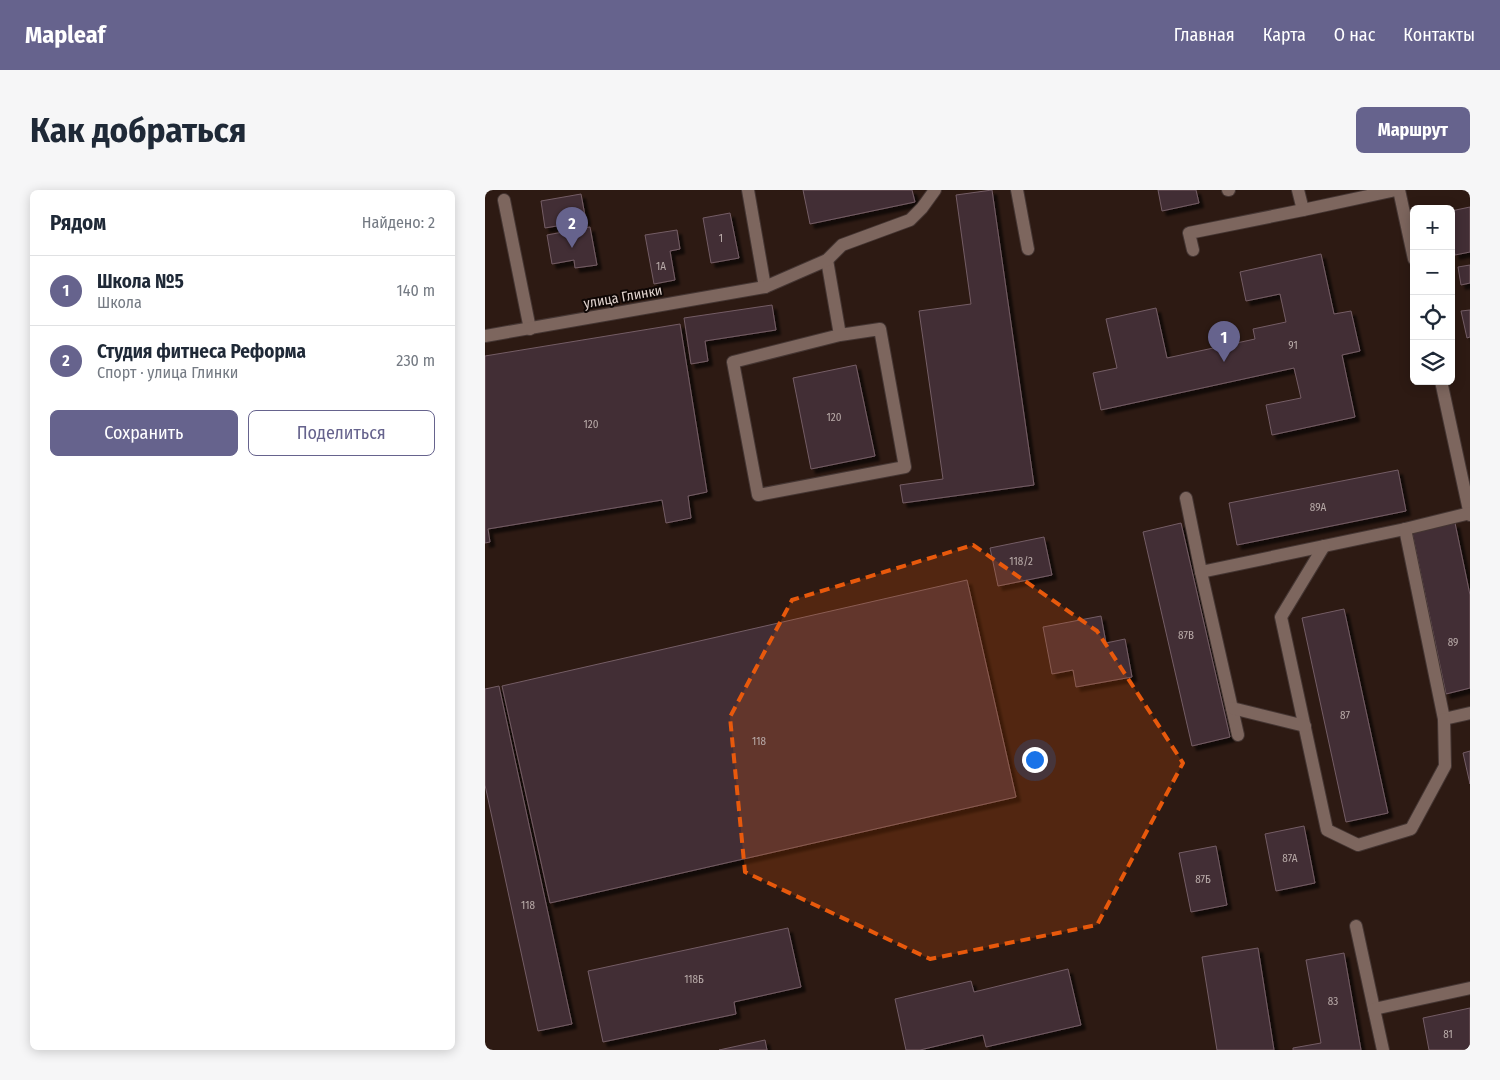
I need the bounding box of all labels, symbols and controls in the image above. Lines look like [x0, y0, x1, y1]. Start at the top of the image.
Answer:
text: Mapleaf [25, 21, 105, 49]
text: Главная [1174, 24, 1235, 46]
text: Карта [1263, 24, 1306, 46]
text: О нас [1334, 24, 1375, 46]
text: Контакты [1403, 24, 1475, 46]
button: Маршрут [1356, 107, 1470, 153]
text: Как добраться [30, 109, 247, 151]
map controls [1410, 205, 1455, 385]
button: + [1410, 205, 1455, 250]
pin: 2 [556, 207, 588, 248]
text: Рядом [50, 210, 106, 236]
text: Найдено: 2 [362, 213, 435, 232]
house number: 1 [719, 232, 723, 245]
button: − [1410, 250, 1455, 295]
house number: 1А [656, 260, 666, 273]
text: Школа №5 [97, 270, 184, 293]
text: 1 [63, 281, 69, 300]
text: 140 m [397, 281, 435, 300]
street label: улица Глинки [582, 282, 664, 312]
text: Школа [97, 293, 142, 312]
button: locate [1410, 295, 1455, 340]
pin: 1 [1208, 321, 1240, 362]
house number: 91 [1288, 339, 1298, 352]
text: Студия фитнеса Реформа [97, 340, 306, 363]
button: layers [1410, 340, 1455, 385]
text: 2 [62, 351, 70, 370]
text: 230 m [396, 351, 435, 370]
text: Спорт · улица Глинки [97, 363, 238, 382]
button: Сохранить [50, 410, 238, 456]
button: Поделиться [248, 410, 435, 456]
house number: 120 [827, 411, 842, 424]
house number: 120 [584, 418, 599, 431]
house number: 89А [1310, 501, 1326, 514]
house number: 118/2 [1009, 555, 1033, 568]
house number: 87В [1178, 629, 1194, 642]
house number: 89 [1448, 636, 1458, 649]
house number: 87 [1340, 709, 1350, 722]
house number: 118 [752, 735, 766, 748]
your location [1022, 747, 1048, 773]
house number: 87А [1282, 852, 1298, 865]
house number: 87Б [1195, 873, 1211, 886]
house number: 118 [521, 899, 535, 912]
house number: 118Б [684, 973, 704, 986]
house number: 83 [1328, 995, 1338, 1008]
house number: 81 [1443, 1028, 1453, 1041]

